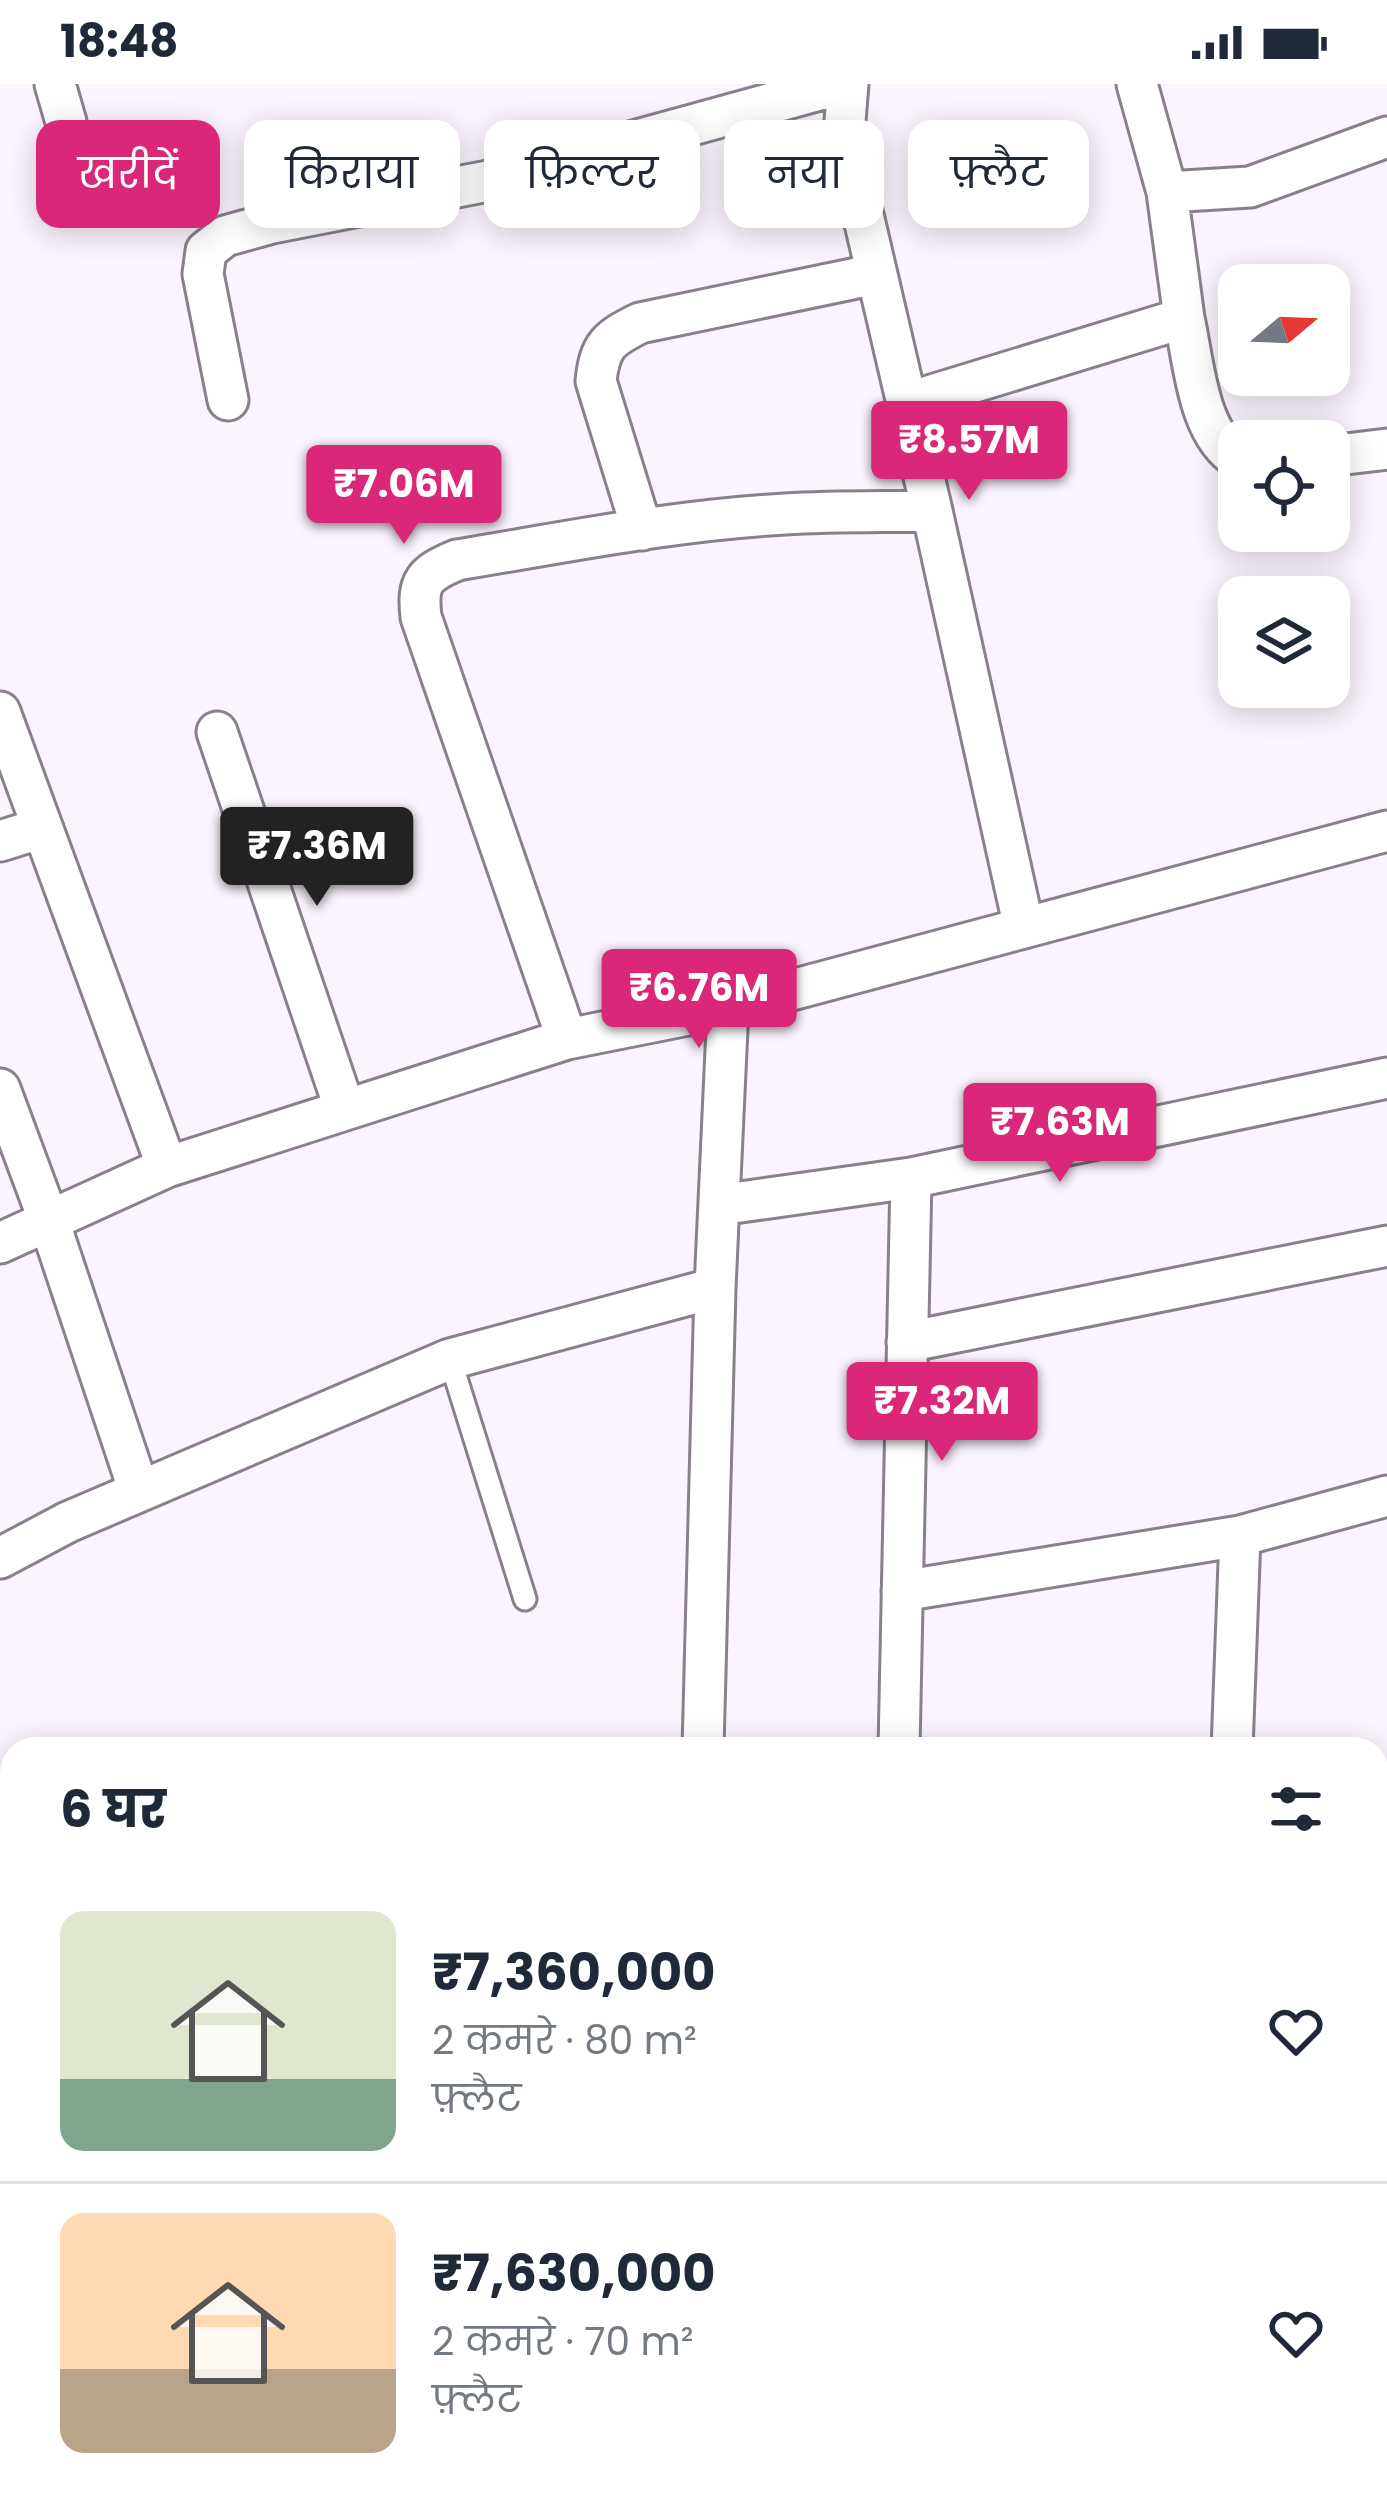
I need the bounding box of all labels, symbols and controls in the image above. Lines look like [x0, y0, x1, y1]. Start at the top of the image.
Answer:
text: 18:48 [60, 10, 179, 73]
chip: खरीदें [36, 120, 220, 228]
chip: किराया [244, 120, 460, 228]
chip: फ़िल्टर [484, 120, 700, 228]
chip: नया [724, 120, 884, 228]
chip: फ़्लैट [908, 120, 1089, 228]
north arrow [1218, 264, 1350, 396]
map controls [1218, 264, 1350, 708]
pin: ₹8.57M [871, 401, 1067, 503]
text: ₹8.57M [898, 412, 1040, 467]
button: locate [1218, 420, 1350, 552]
pin: ₹7.06M [306, 445, 502, 547]
text: ₹7.06M [333, 456, 475, 511]
button: layers [1218, 576, 1350, 708]
pin: ₹7.36M [219, 807, 415, 909]
text: ₹7.36M [247, 818, 387, 873]
pin: ₹6.76M [601, 949, 797, 1051]
text: ₹6.76M [629, 960, 769, 1015]
pin: ₹7.63M [962, 1083, 1158, 1185]
text: ₹7.63M [990, 1094, 1130, 1149]
pin: ₹7.32M [844, 1362, 1040, 1464]
text: ₹7.32M [874, 1373, 1010, 1428]
text: 6 घर [60, 1773, 166, 1845]
icon: filters [1263, 1776, 1329, 1842]
text: ₹7,360,000 [432, 1936, 715, 2008]
icon: home [156, 1959, 300, 2103]
icon: heart [1263, 1998, 1329, 2064]
text: 2 कमरे · 80 m² [432, 2013, 697, 2068]
text: फ़्लैट [432, 2072, 521, 2127]
text: ₹7,630,000 [432, 2237, 715, 2309]
icon: home [156, 2261, 300, 2405]
icon: heart [1263, 2300, 1329, 2366]
text: 2 कमरे · 70 m² [432, 2314, 694, 2369]
text: फ़्लैट [432, 2373, 521, 2428]

